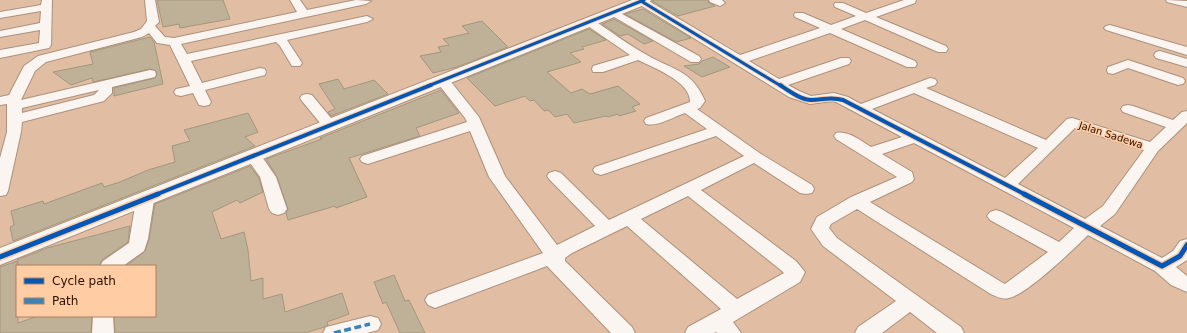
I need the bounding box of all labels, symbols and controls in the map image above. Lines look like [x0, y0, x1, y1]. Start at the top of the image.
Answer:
street label: Jalan Sadewa [1077, 119, 1144, 151]
legend [16, 265, 156, 317]
text: Cycle path [52, 274, 116, 288]
text: Path [52, 294, 78, 308]

